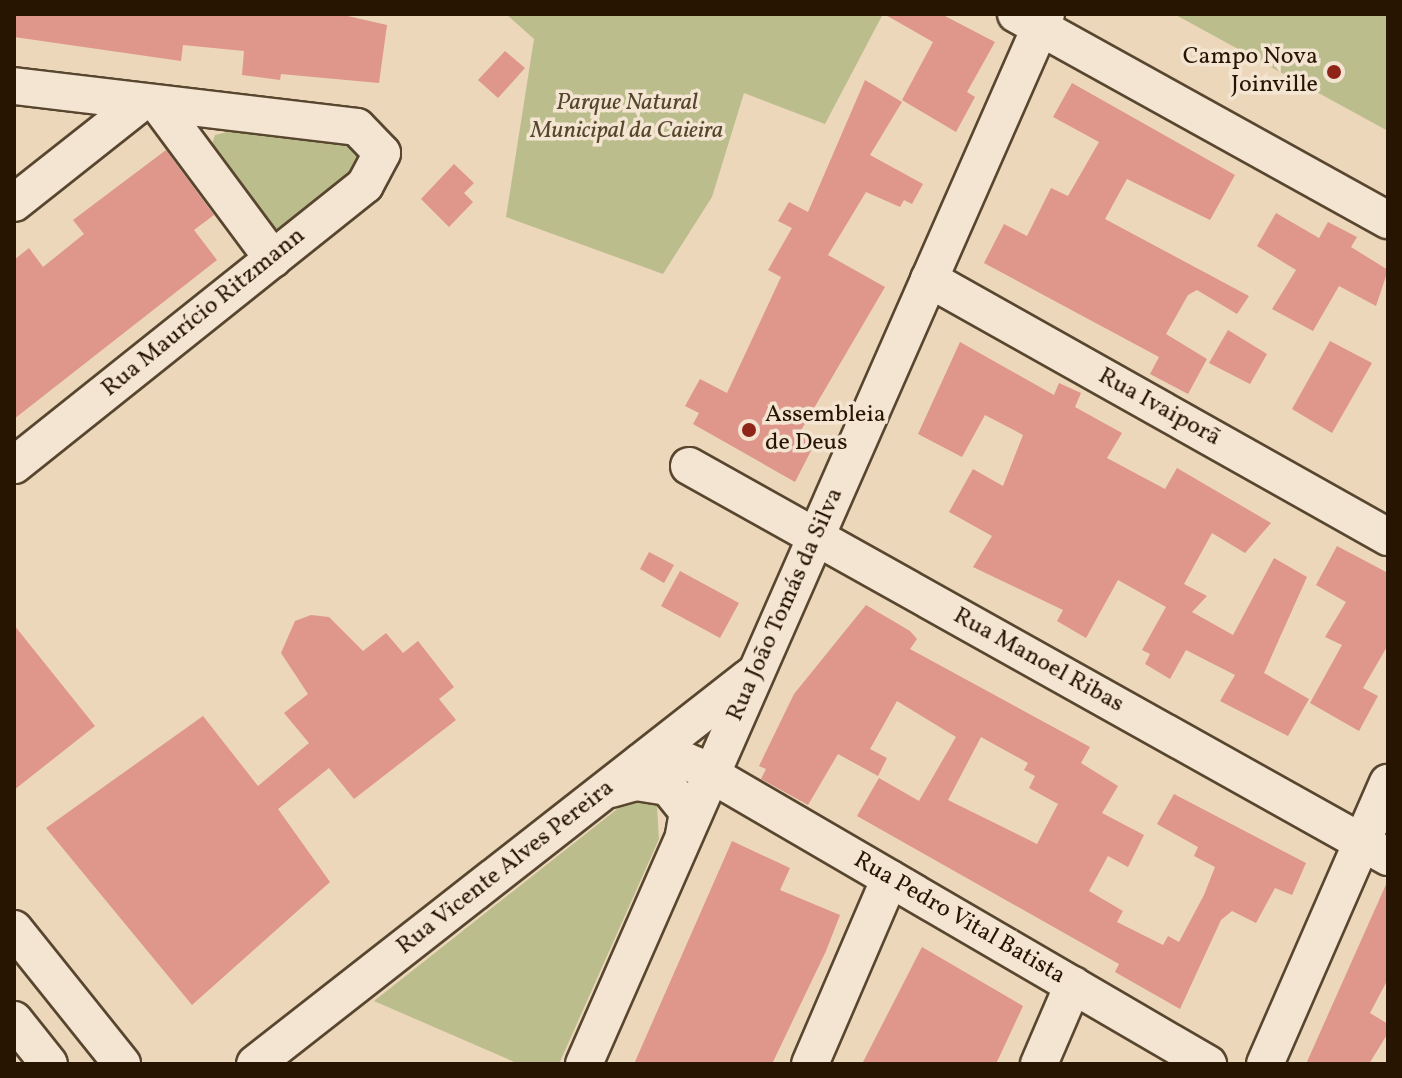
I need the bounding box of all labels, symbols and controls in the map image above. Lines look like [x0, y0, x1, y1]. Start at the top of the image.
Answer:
place label: Campo Nova Joinville [1183, 44, 1318, 100]
marker: Campo Nova Joinville [1325, 63, 1343, 81]
park label: Parque Natural Municipal da Caieira [531, 90, 723, 146]
street label: Rua Maurício Ritzmann [97, 222, 311, 404]
street label: Rua Ivaiporã [1093, 363, 1225, 453]
place label: Assembleia de Deus [765, 402, 886, 458]
marker: Assembleia de Deus [740, 421, 758, 439]
street label: Rua João Tomás da Silva [721, 484, 851, 726]
street label: Rua Manoel Ribas [948, 602, 1128, 720]
street label: Rua Vicente Alves Pereira [391, 774, 621, 962]
street label: Rua Pedro Vital Batista [848, 846, 1070, 992]

